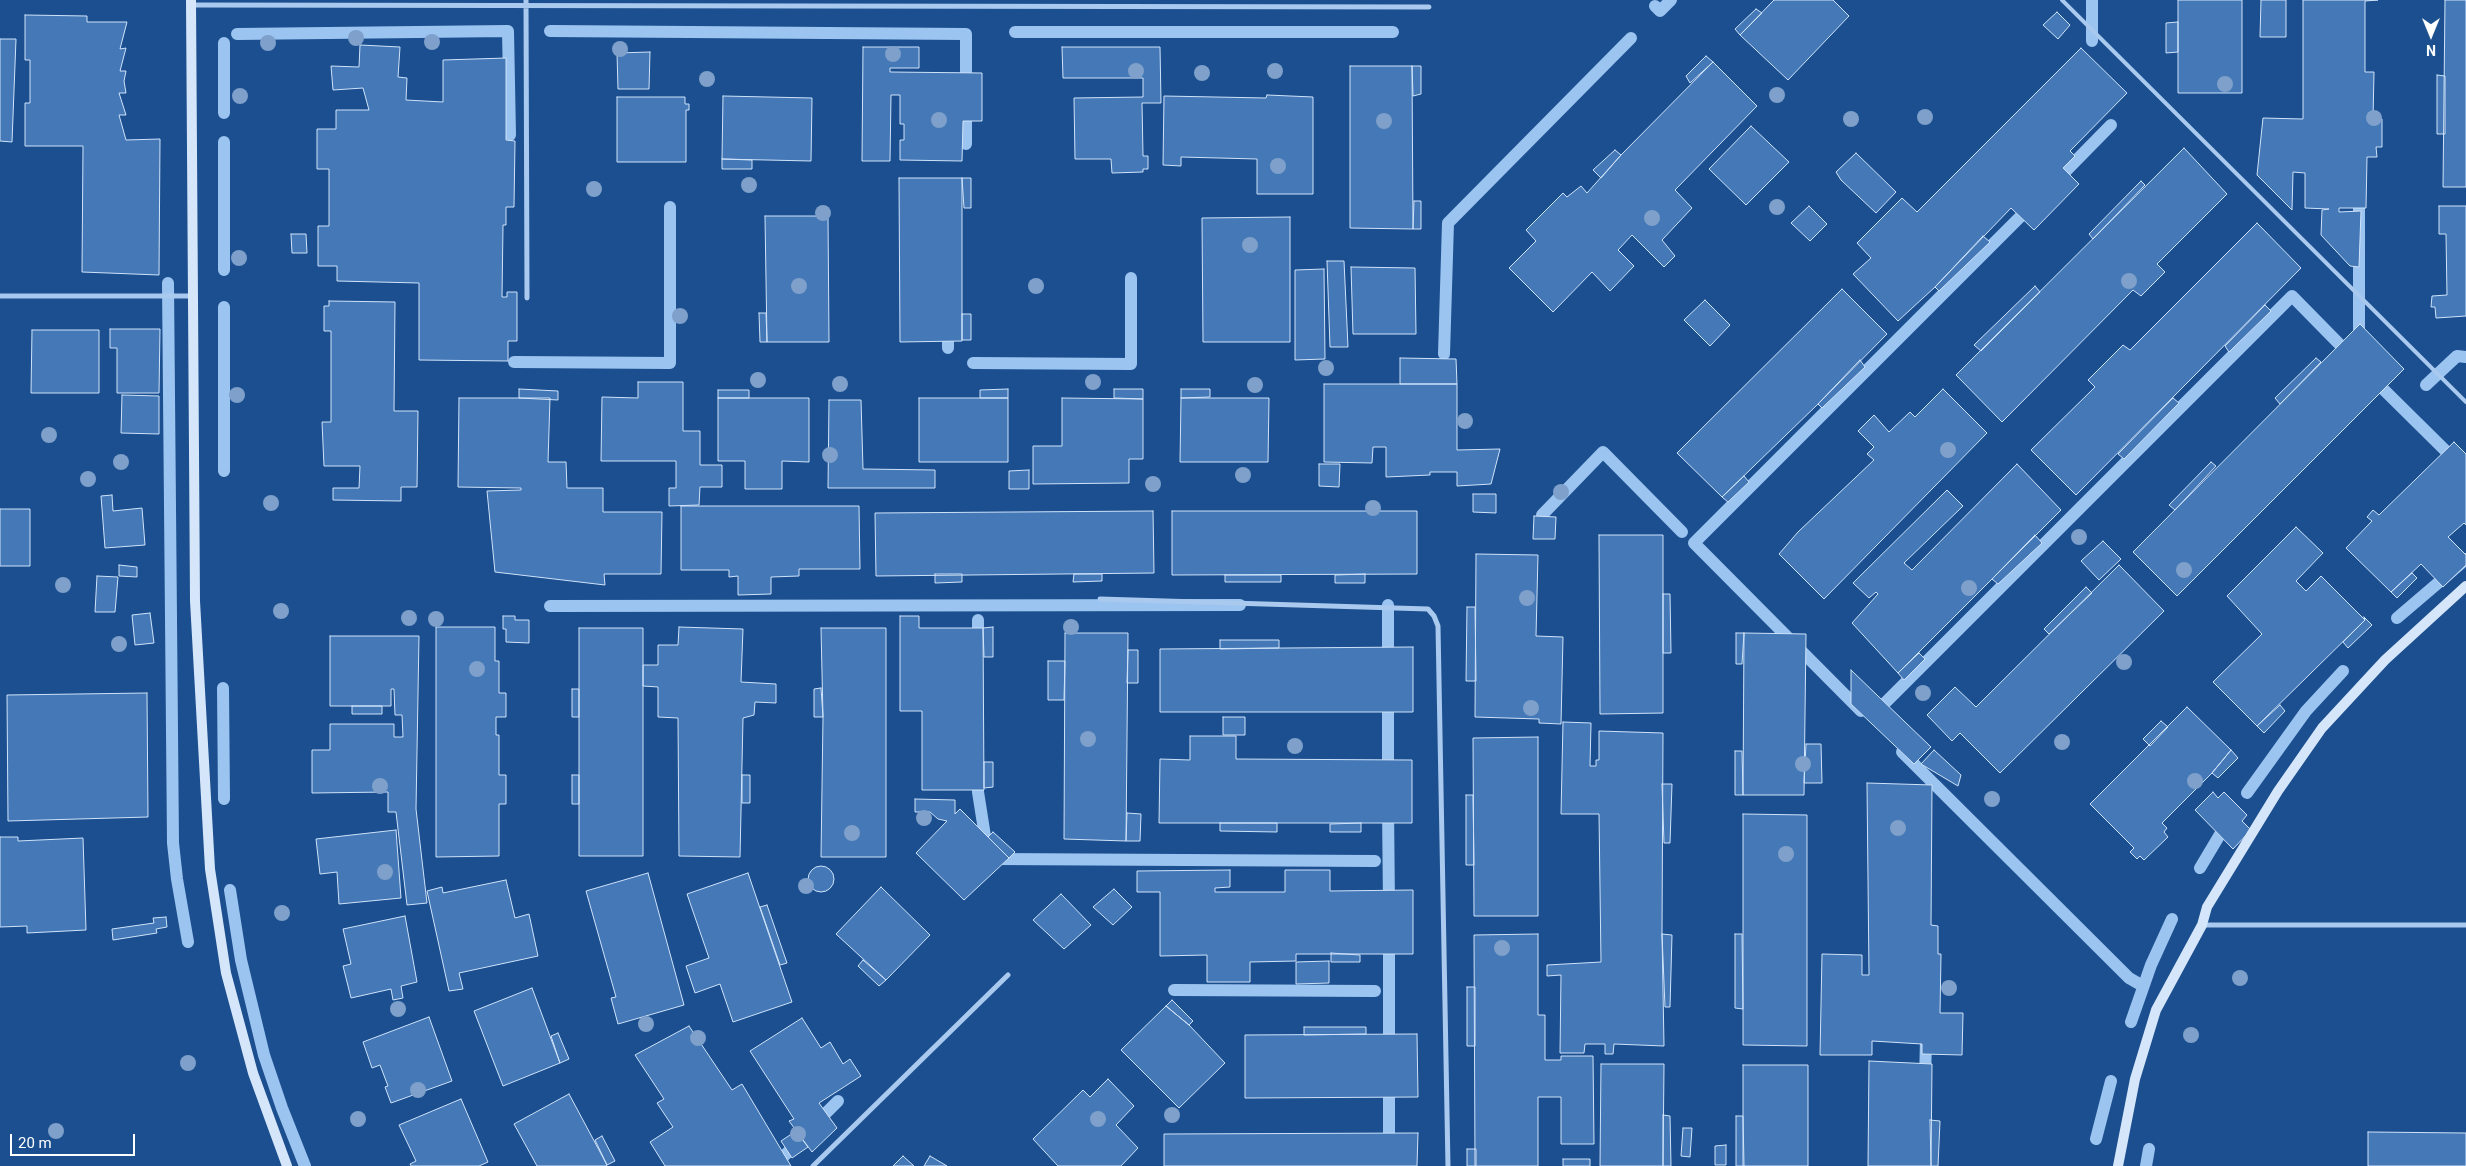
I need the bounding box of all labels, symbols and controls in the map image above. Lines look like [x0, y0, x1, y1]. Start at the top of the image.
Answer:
north arrow [2406, 10, 2456, 60]
text: N [2426, 42, 2436, 58]
scale bar [12, 1124, 138, 1156]
text: 20 m [18, 1134, 52, 1152]

